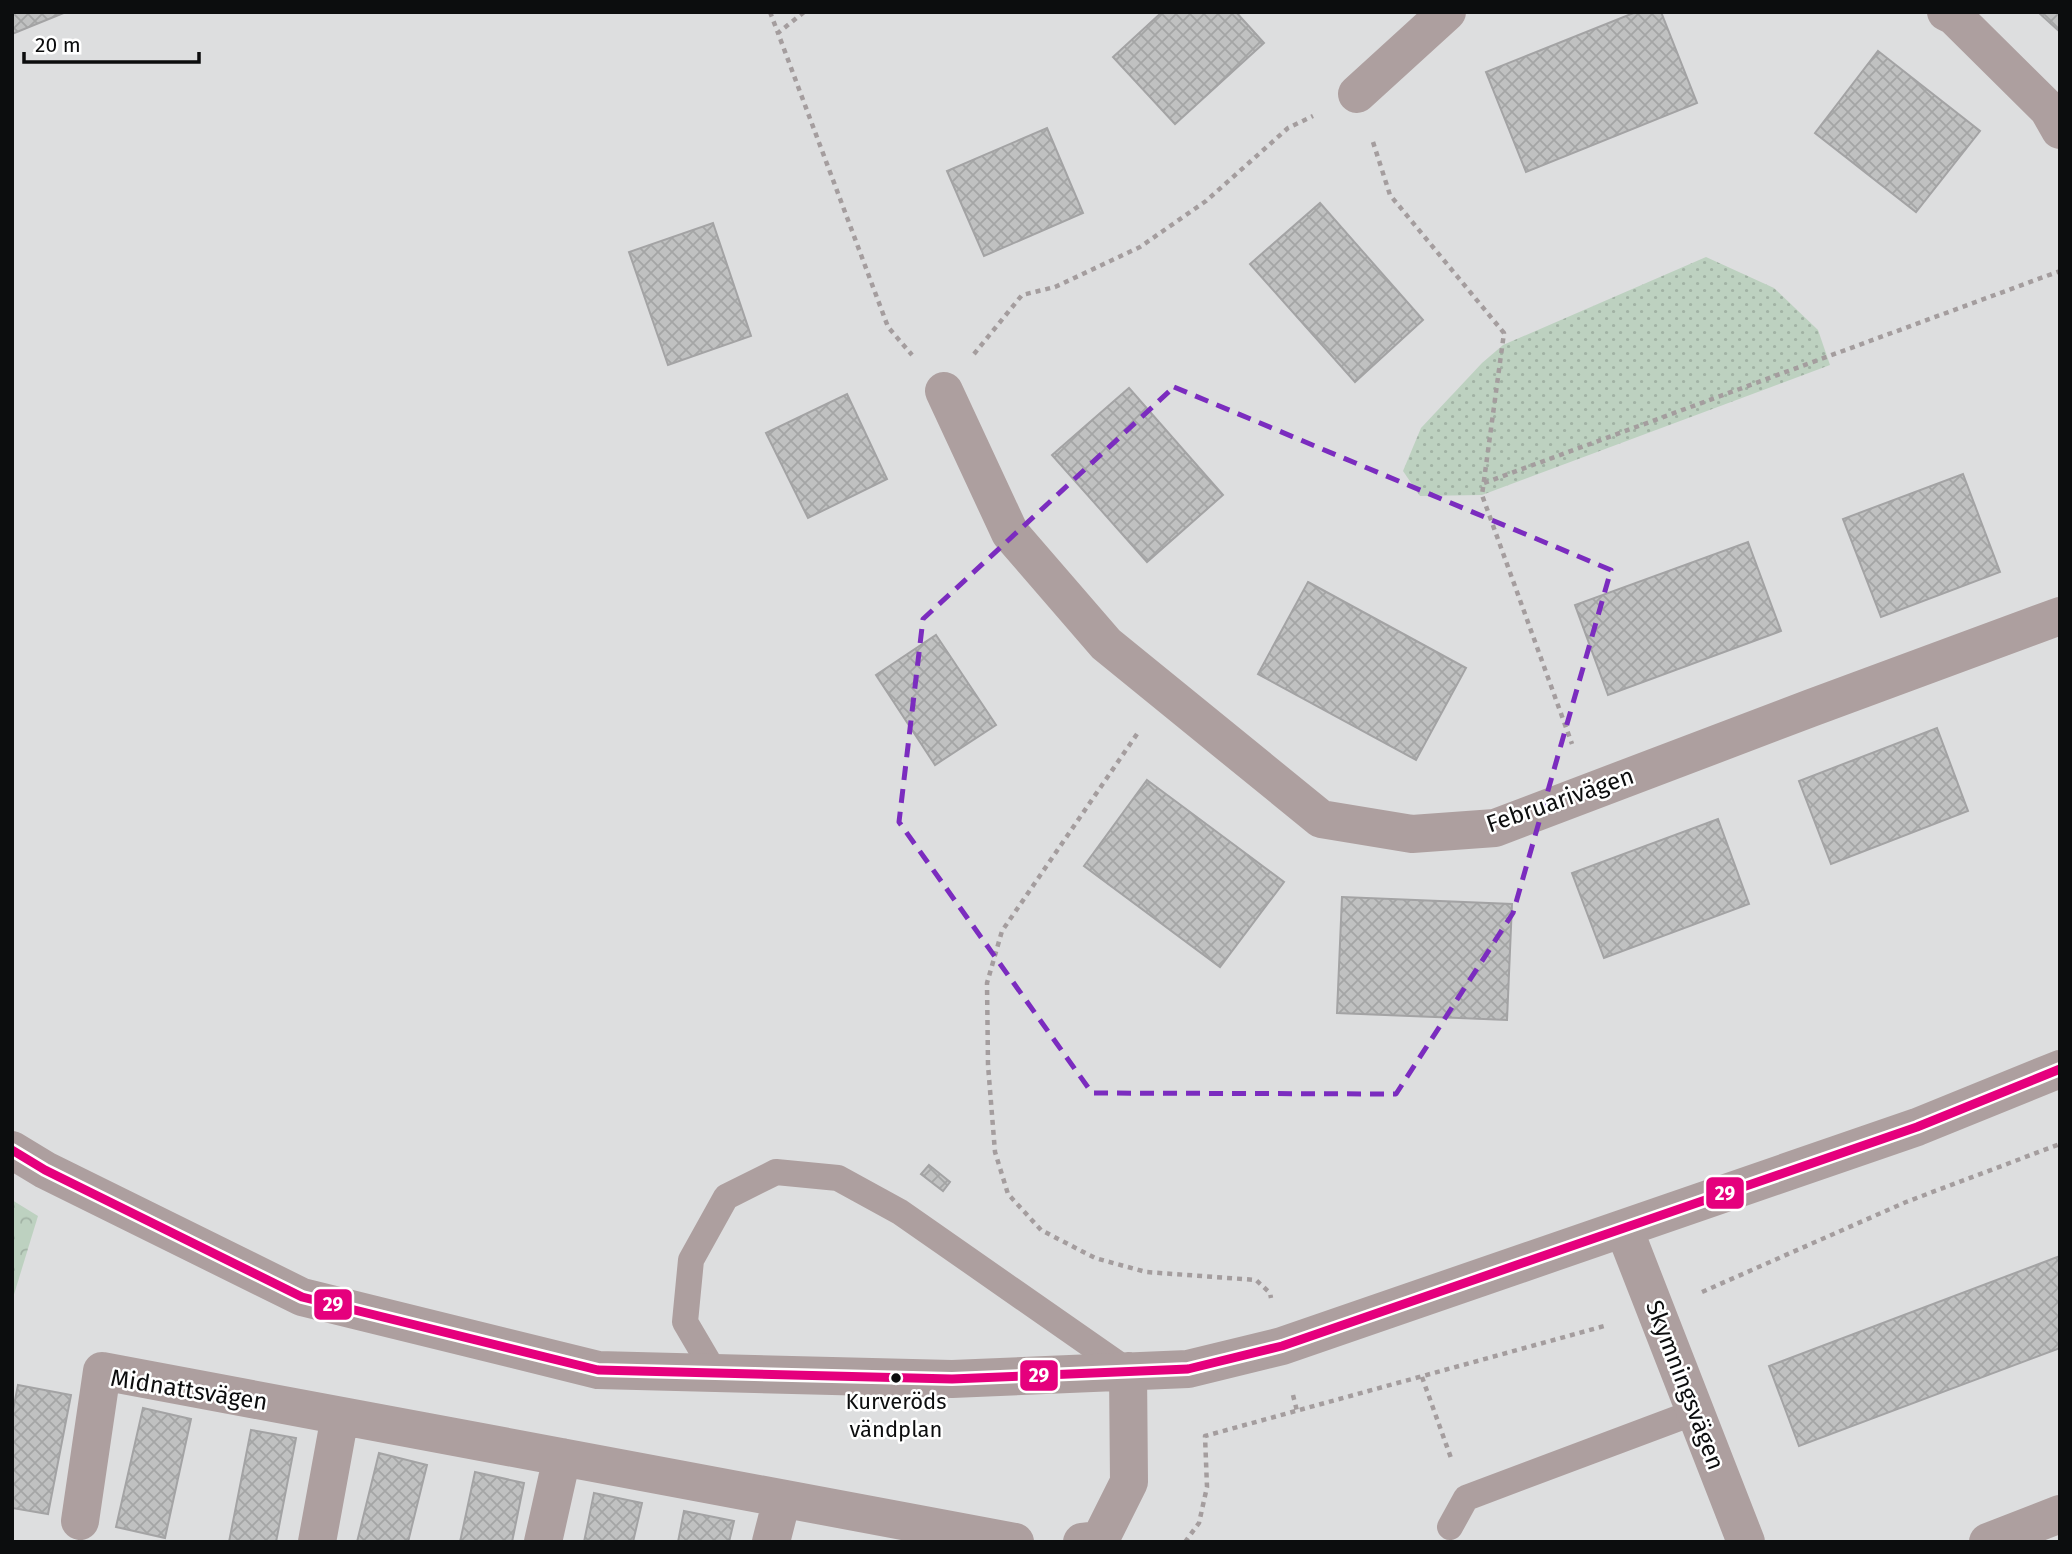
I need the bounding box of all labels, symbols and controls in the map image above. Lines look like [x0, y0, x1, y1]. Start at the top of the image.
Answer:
scale bar [24, 21, 200, 65]
text: 20 m [35, 32, 81, 58]
street label: Februarivägen [1483, 762, 1637, 838]
line badge: 29 [1705, 1176, 1745, 1210]
text: 29 [1715, 1182, 1735, 1205]
line badge: 29 [313, 1288, 353, 1321]
text: 29 [323, 1293, 343, 1316]
street label: Skymningsvägen [1640, 1296, 1730, 1474]
line badge: 29 [1019, 1359, 1059, 1392]
street label: Midnattsvägen [109, 1364, 269, 1416]
text: 29 [1029, 1364, 1049, 1387]
marker: Kurveröds vändplan [889, 1371, 903, 1385]
place label: Kurveröds vändplan [846, 1388, 946, 1443]

